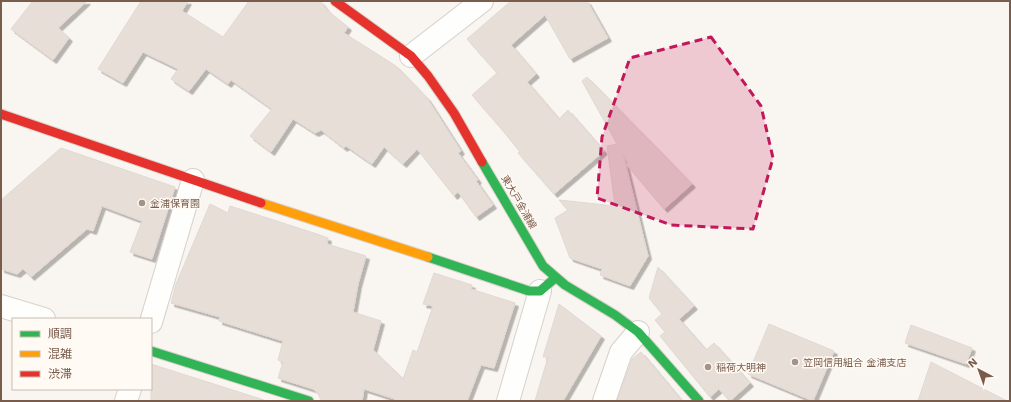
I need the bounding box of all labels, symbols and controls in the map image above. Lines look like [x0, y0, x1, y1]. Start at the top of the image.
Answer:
street label: 東大戸金浦線 [499, 173, 539, 231]
marker: 金浦保育園 [137, 198, 147, 208]
place label: 金浦保育園 [150, 198, 200, 209]
legend [12, 318, 152, 390]
text: 順調 [48, 327, 72, 341]
text: 混雑 [48, 347, 72, 361]
north arrow [959, 350, 999, 390]
text: N [965, 355, 980, 370]
marker: 笠岡信用組合 金浦支店 [790, 357, 800, 367]
place label: 笠岡信用組合 金浦支店 [803, 357, 906, 368]
marker: 稲荷大明神 [703, 362, 713, 372]
place label: 稲荷大明神 [716, 362, 766, 373]
text: 渋滞 [48, 367, 72, 381]

